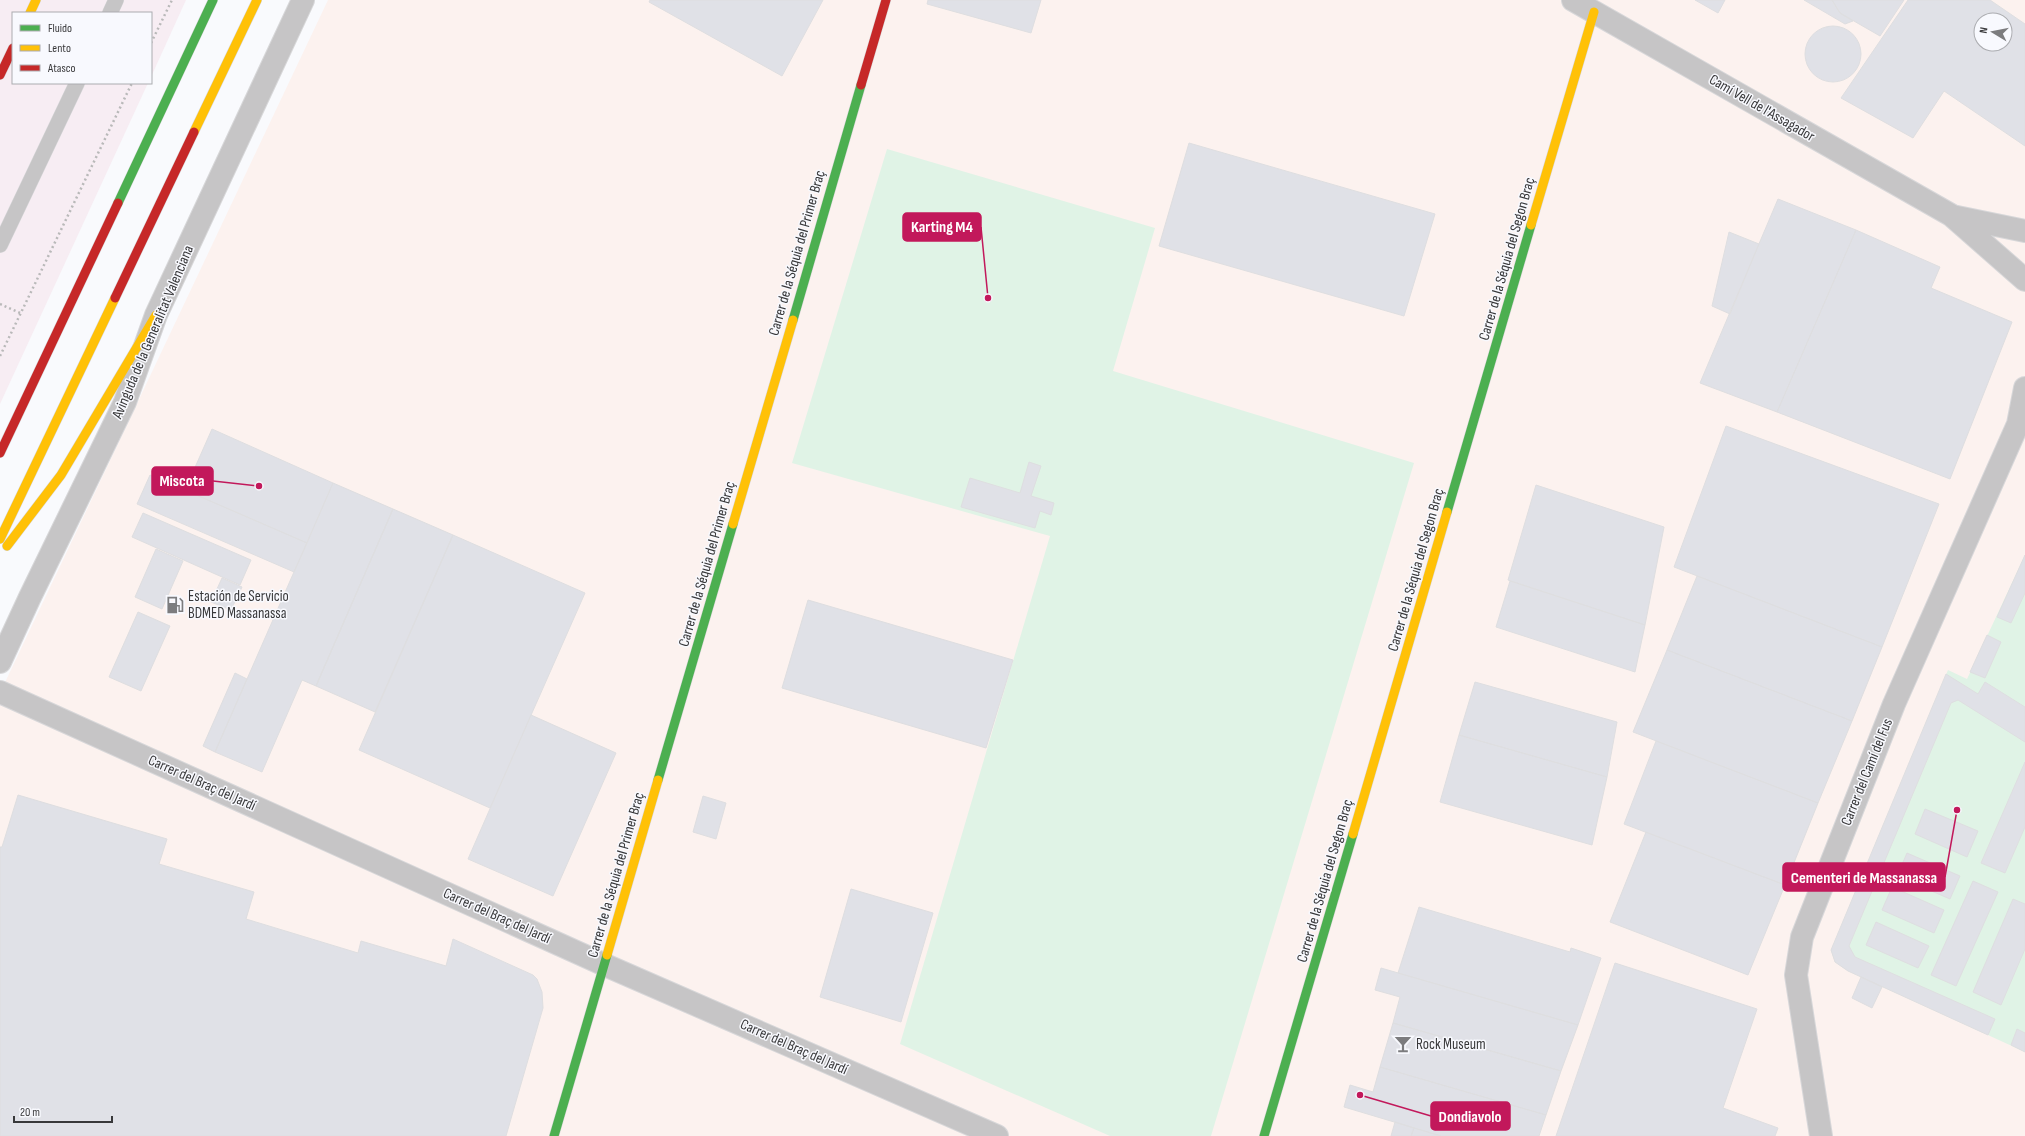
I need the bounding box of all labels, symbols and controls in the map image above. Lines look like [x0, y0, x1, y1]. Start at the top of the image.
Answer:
legend [12, 12, 152, 84]
north arrow [1973, 12, 2013, 52]
text: Fluido [48, 21, 72, 36]
text: N [1977, 26, 1991, 34]
text: Lento [48, 41, 71, 56]
text: Atasco [47, 61, 75, 76]
street label: Camí Vell de l'Assagador [1706, 70, 1819, 146]
street label: Carrer de la Séquia del Primer Braç [764, 168, 830, 338]
street label: Carrer de la Séquia del Segon Braç [1475, 175, 1539, 343]
callout: Karting M4 [903, 213, 981, 241]
text: Karting M4 [911, 218, 973, 237]
street label: Avinguda de la Generalitat Valenciana [107, 242, 198, 423]
callout: Miscota [152, 467, 213, 495]
text: Miscota [159, 472, 205, 491]
street label: Carrer de la Séquia del Primer Braç [674, 479, 740, 649]
street label: Carrer de la Séquia del Segon Braç [1384, 486, 1448, 654]
place label: Estación de Servicio BDMED Massanassa [188, 587, 289, 623]
fuel station icon: Estación de Servicio BDMED Massanassa [165, 595, 185, 615]
street label: Carrer del Camí del Fus [1837, 716, 1897, 828]
street label: Carrer del Braç del Jardí [145, 751, 259, 815]
street label: Carrer de la Séquia del Primer Braç [583, 790, 649, 960]
street label: Carrer de la Séquia del Segon Braç [1293, 797, 1357, 965]
callout: Cementeri de Massanassa [1783, 863, 1945, 891]
text: Cementeri de Massanassa [1791, 869, 1937, 888]
street label: Carrer del Braç del Jardí [440, 884, 554, 948]
street label: Carrer del Braç del Jardí [737, 1015, 851, 1079]
bar icon: Rock Museum [1393, 1034, 1413, 1054]
place label: Rock Museum [1416, 1035, 1486, 1054]
scale bar [14, 1098, 112, 1124]
callout: Dondiavolo [1431, 1102, 1510, 1130]
text: 20 m [20, 1105, 40, 1120]
text: Dondiavolo [1439, 1108, 1501, 1127]

